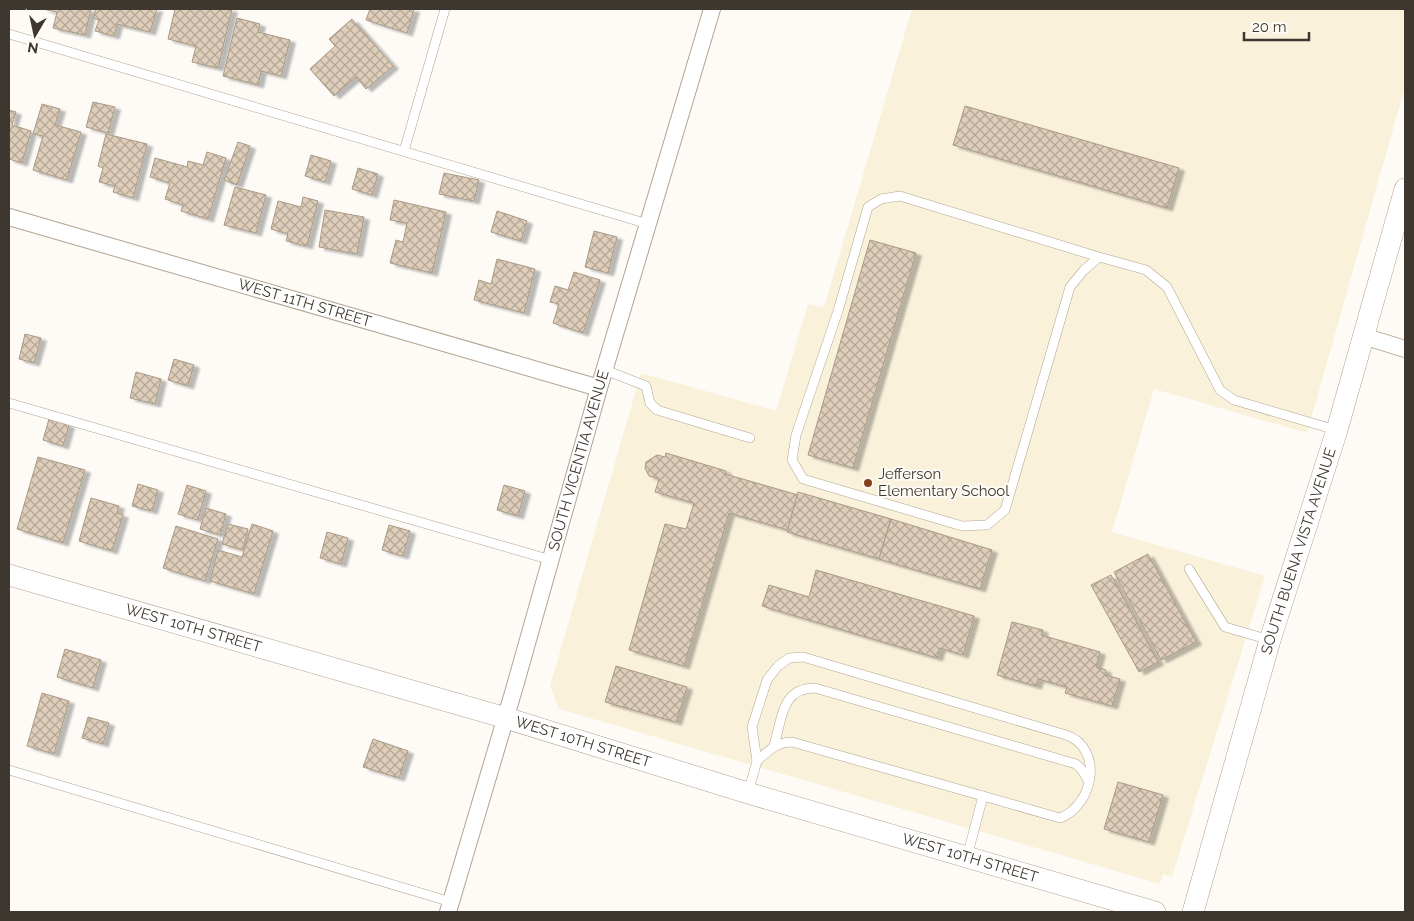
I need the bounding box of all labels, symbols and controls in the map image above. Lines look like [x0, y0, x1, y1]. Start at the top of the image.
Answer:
north arrow [10, 10, 60, 60]
scale bar [1244, 10, 1309, 42]
text: 20 m [1252, 18, 1287, 36]
text: N [26, 39, 39, 57]
street label: WEST 11TH STREET [236, 275, 374, 331]
street label: SOUTH VICENTIA AVENUE [545, 368, 613, 553]
street label: SOUTH BUENA VISTA AVENUE [1257, 446, 1340, 656]
place label: Jefferson Elementary School [878, 465, 1010, 500]
marker: Jefferson Elementary School [862, 477, 874, 489]
street label: WEST 10TH STREET [123, 600, 264, 656]
street label: WEST 10TH STREET [513, 713, 653, 771]
street label: WEST 10TH STREET [900, 830, 1040, 886]

